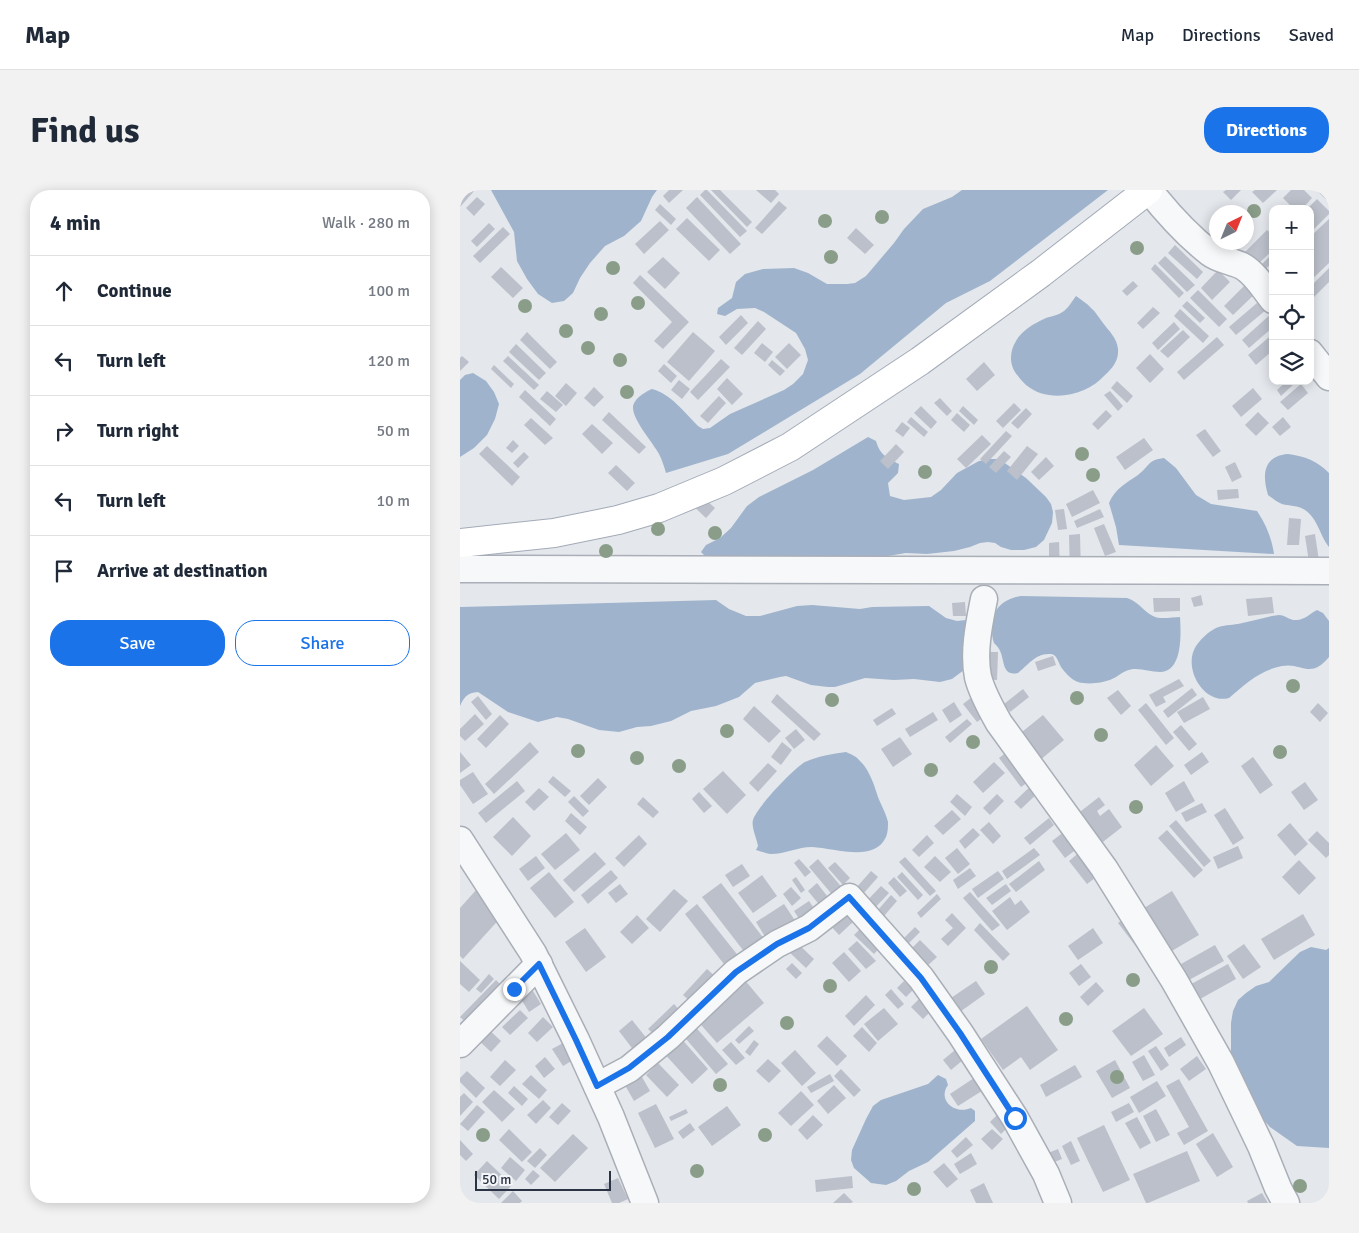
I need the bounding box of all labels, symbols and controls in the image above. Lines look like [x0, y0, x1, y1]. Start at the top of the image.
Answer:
text: Map [25, 20, 70, 50]
text: Map [1121, 24, 1154, 46]
text: Directions [1182, 24, 1261, 46]
text: Saved [1289, 24, 1334, 46]
button: Directions [1204, 107, 1329, 153]
text: Find us [30, 109, 140, 152]
north arrow [1209, 205, 1254, 250]
map controls [1269, 205, 1314, 385]
button: + [1269, 205, 1314, 250]
text: 4 min [50, 210, 101, 236]
text: Walk · 280 m [322, 213, 410, 233]
button: − [1269, 250, 1314, 295]
icon: ahead [50, 277, 78, 305]
text: Continue [97, 279, 172, 303]
text: 100 m [368, 281, 410, 301]
button: locate [1269, 295, 1314, 340]
button: layers [1269, 340, 1314, 385]
icon: left [50, 347, 78, 375]
text: Turn left [97, 349, 166, 373]
text: 120 m [368, 351, 410, 371]
icon: right [50, 417, 78, 445]
text: Turn right [97, 419, 179, 443]
text: 50 m [376, 421, 410, 441]
icon: left [50, 487, 78, 515]
text: Turn left [97, 489, 166, 513]
text: 10 m [376, 491, 410, 511]
icon: arrive [50, 557, 78, 585]
text: Arrive at destination [97, 559, 268, 583]
button: Save [50, 620, 225, 666]
button: Share [235, 620, 410, 666]
route end [503, 978, 526, 1001]
route start [1004, 1107, 1027, 1130]
scale bar [475, 1168, 611, 1191]
text: 50 m [482, 1171, 511, 1188]

